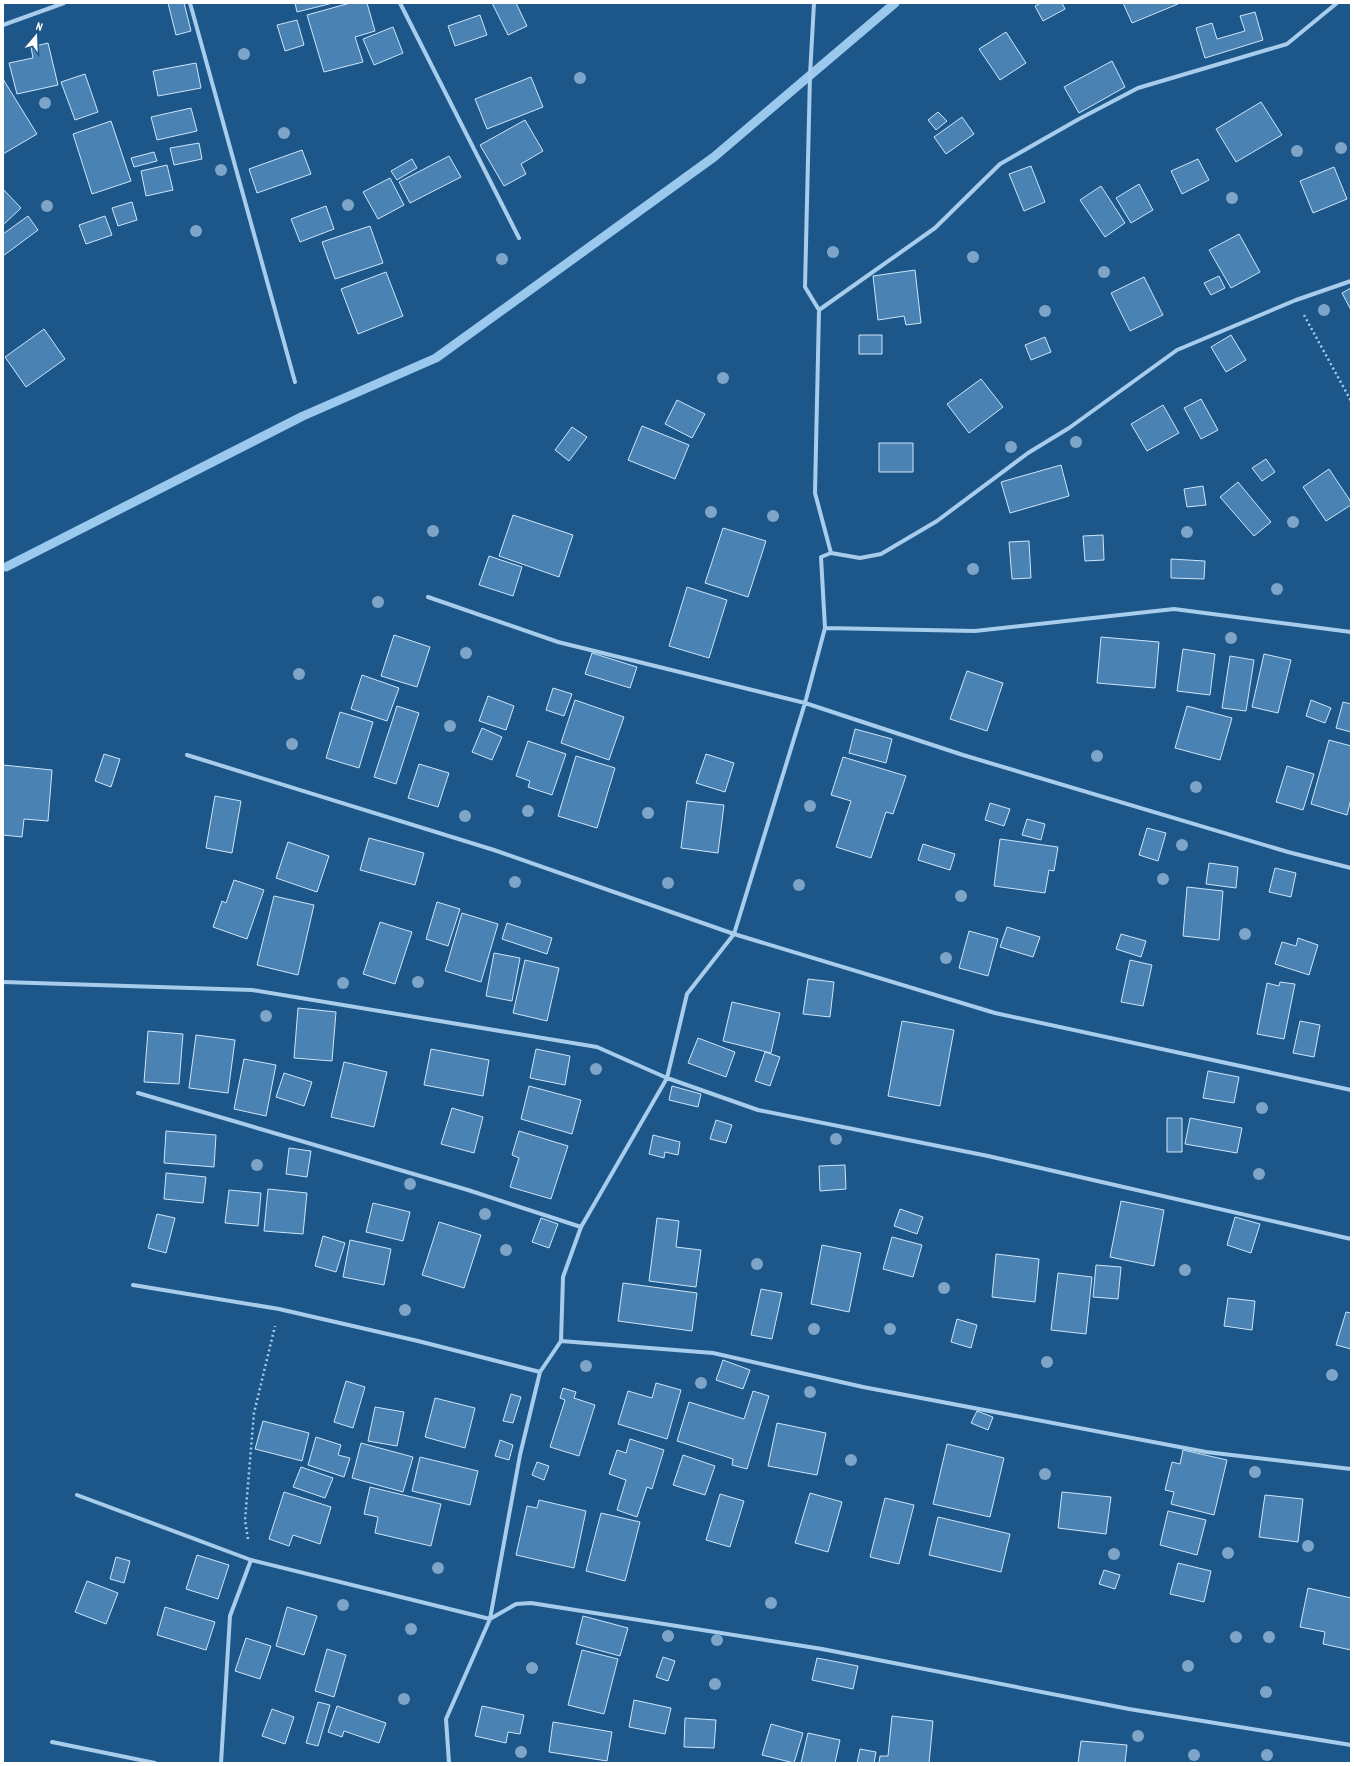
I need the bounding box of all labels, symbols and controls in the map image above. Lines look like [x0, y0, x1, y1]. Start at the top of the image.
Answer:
north arrow [16, 16, 56, 56]
text: N [34, 19, 44, 34]

